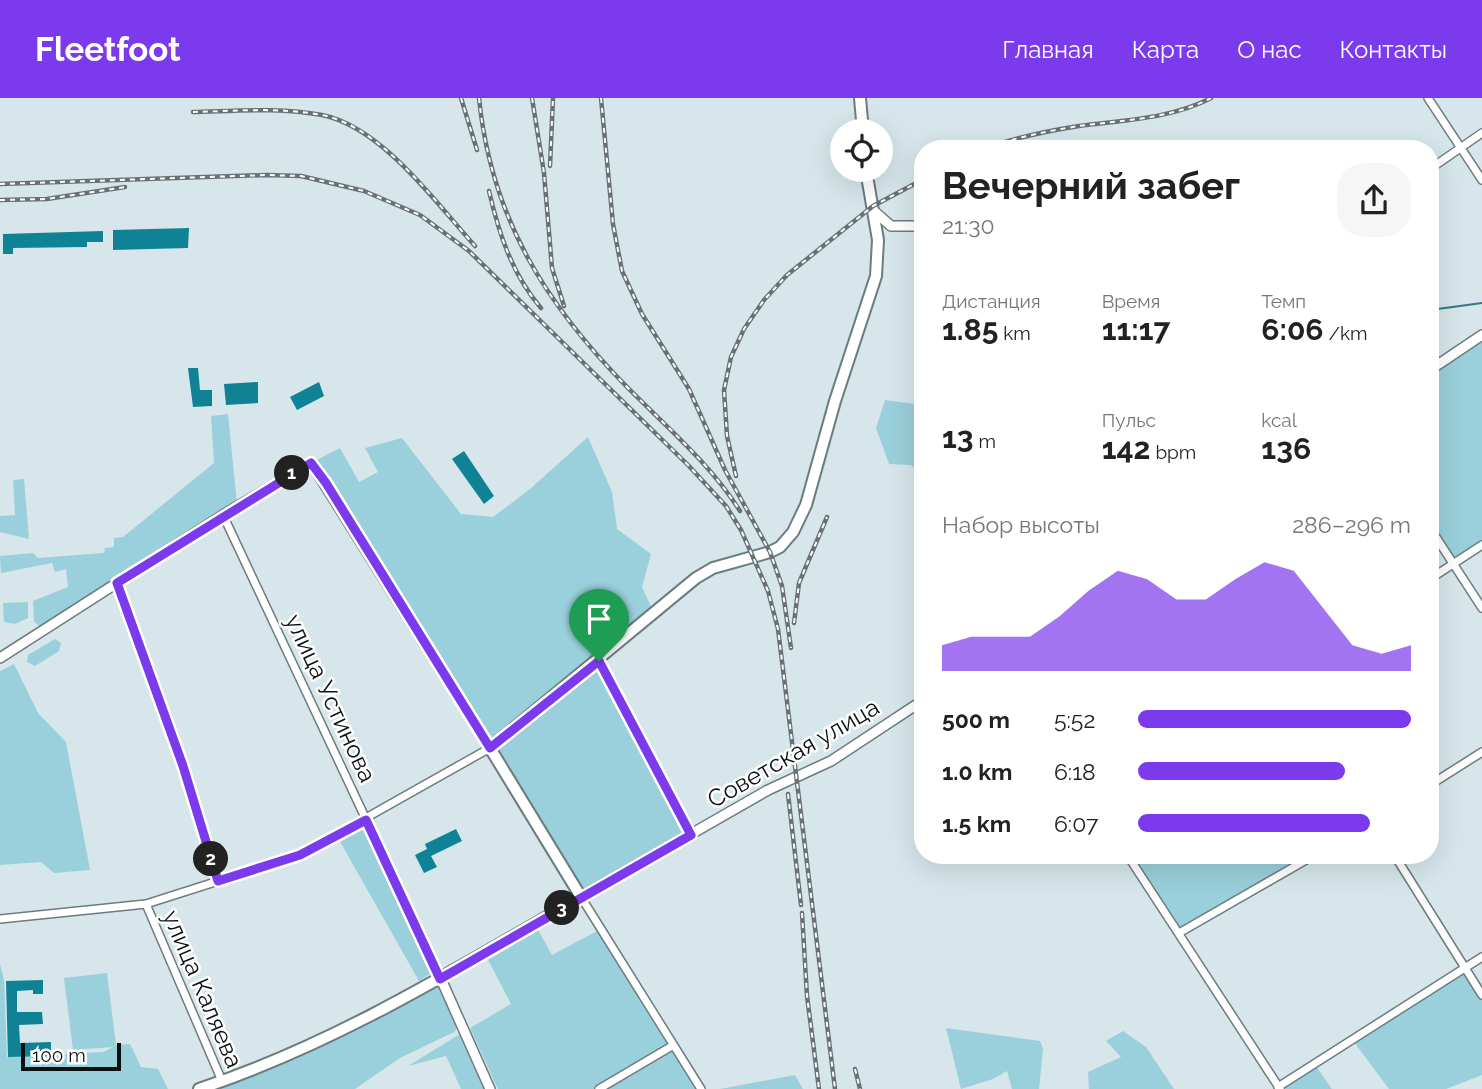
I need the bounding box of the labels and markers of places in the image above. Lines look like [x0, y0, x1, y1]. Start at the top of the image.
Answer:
pin: 1 [274, 456, 310, 490]
pin [569, 589, 629, 661]
pin: 2 [194, 842, 228, 876]
pin: 3 [544, 890, 580, 926]

